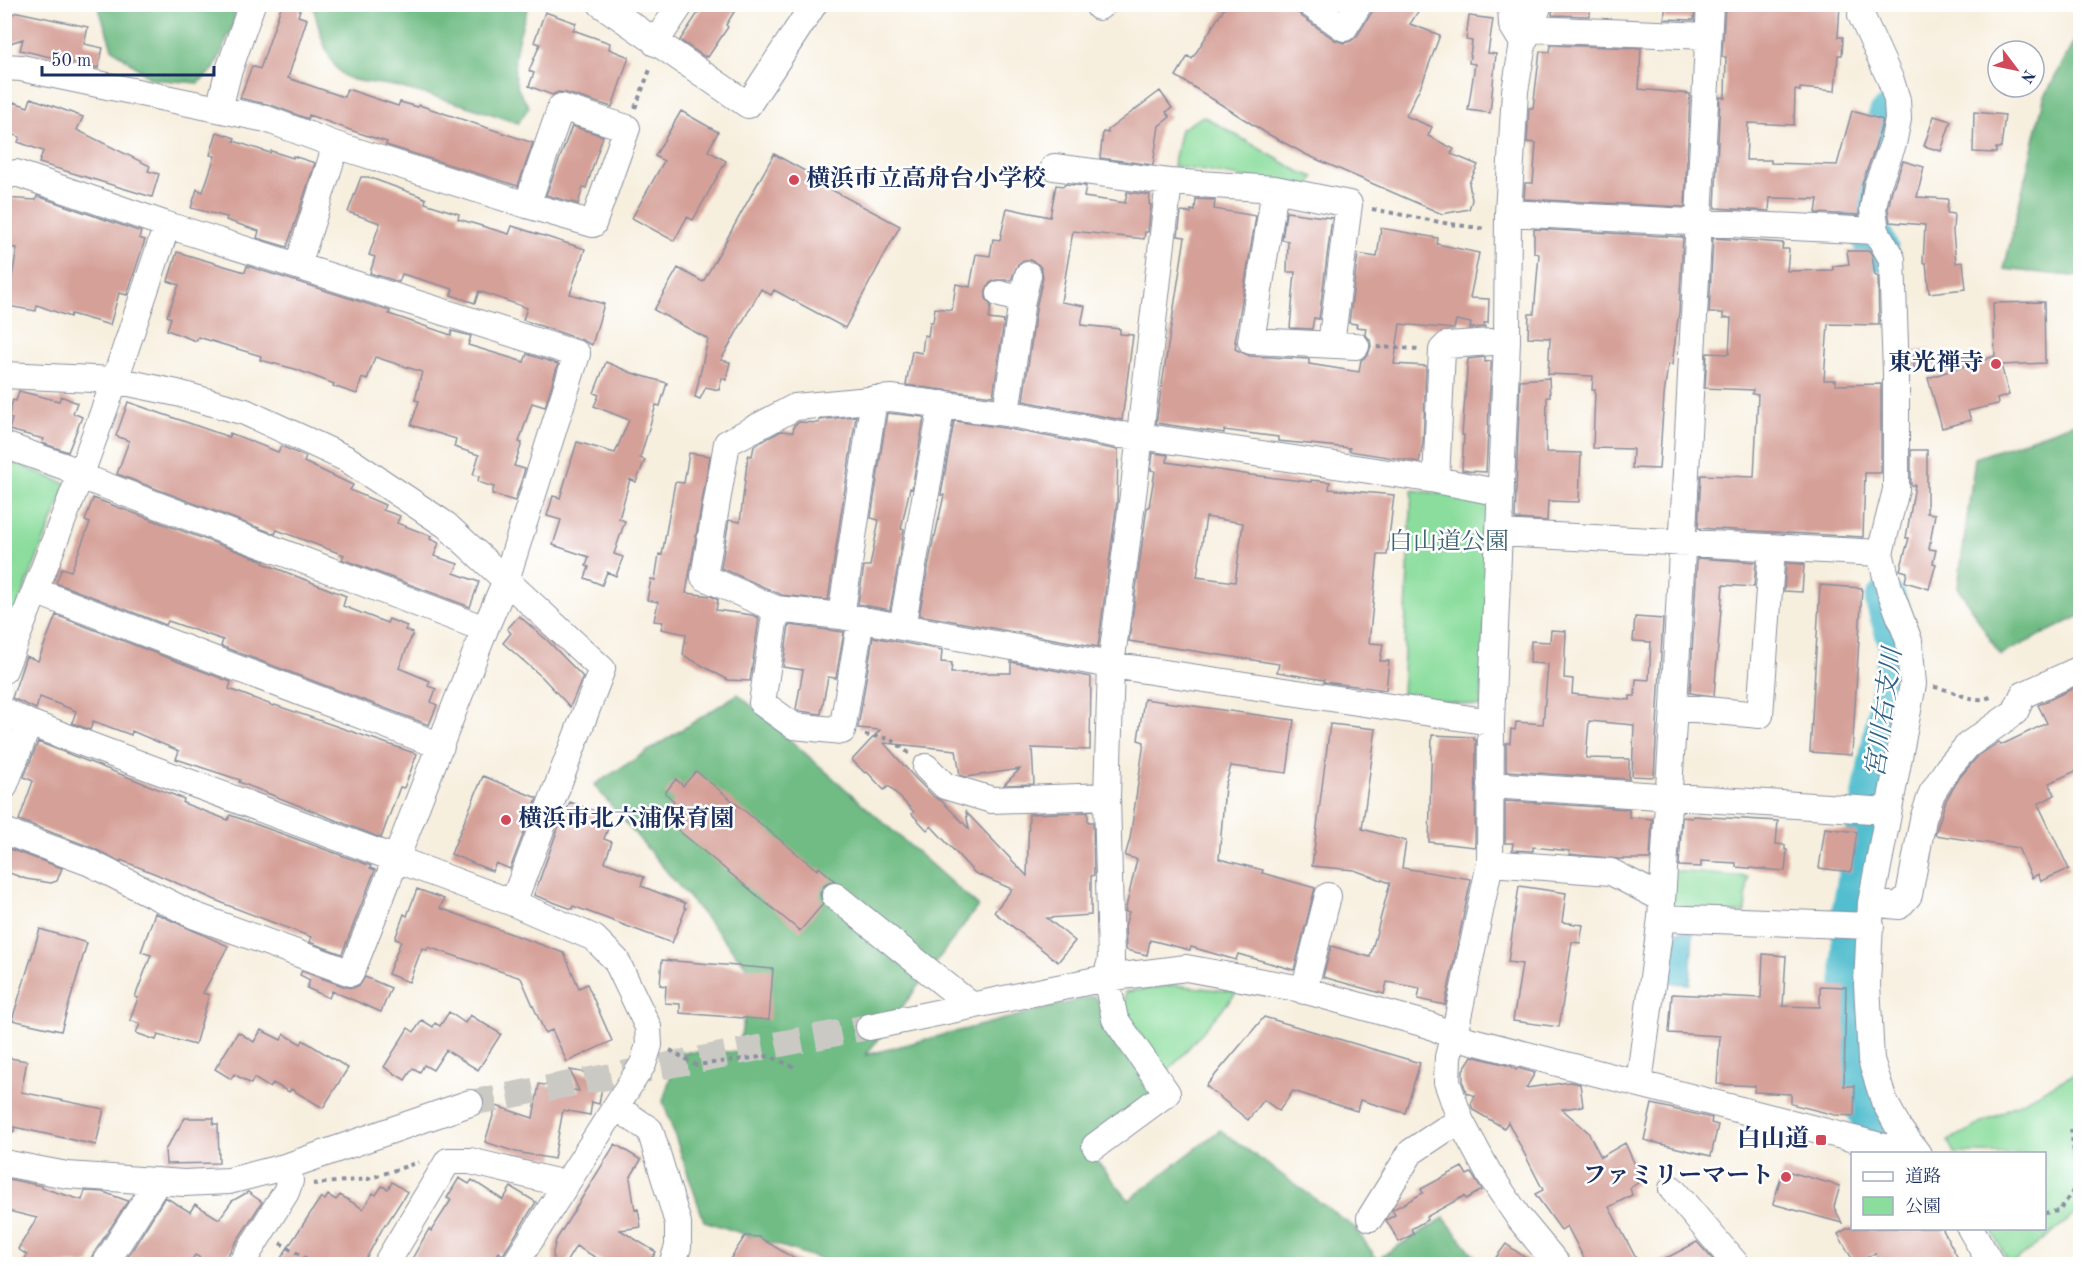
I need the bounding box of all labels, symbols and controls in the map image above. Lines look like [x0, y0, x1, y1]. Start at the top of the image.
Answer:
scale bar [42, 39, 214, 77]
north arrow [1986, 39, 2046, 99]
text: 50 m [51, 52, 91, 70]
text: N [2017, 66, 2037, 86]
place label: 横浜市立高舟台小学校 [806, 165, 1046, 192]
marker: 横浜市立高舟台小学校 [787, 173, 801, 187]
place label: 東光禅寺 [1888, 349, 1984, 376]
marker: 東光禅寺 [1989, 357, 2003, 371]
park label: 白山道公園 [1389, 528, 1509, 555]
water label: 宮川右支川 [1861, 644, 1907, 779]
place label: 横浜市北六浦保育園 [518, 805, 734, 832]
marker: 横浜市北六浦保育園 [499, 813, 513, 827]
place label: 白山道 [1737, 1125, 1809, 1152]
marker: 白山道 [1814, 1133, 1828, 1147]
legend [1851, 1152, 2046, 1230]
place label: ファミリーマート [1582, 1164, 1774, 1189]
text: 道路 [1905, 1166, 1941, 1186]
marker: ファミリーマート [1779, 1170, 1793, 1184]
text: 公園 [1905, 1197, 1941, 1216]

